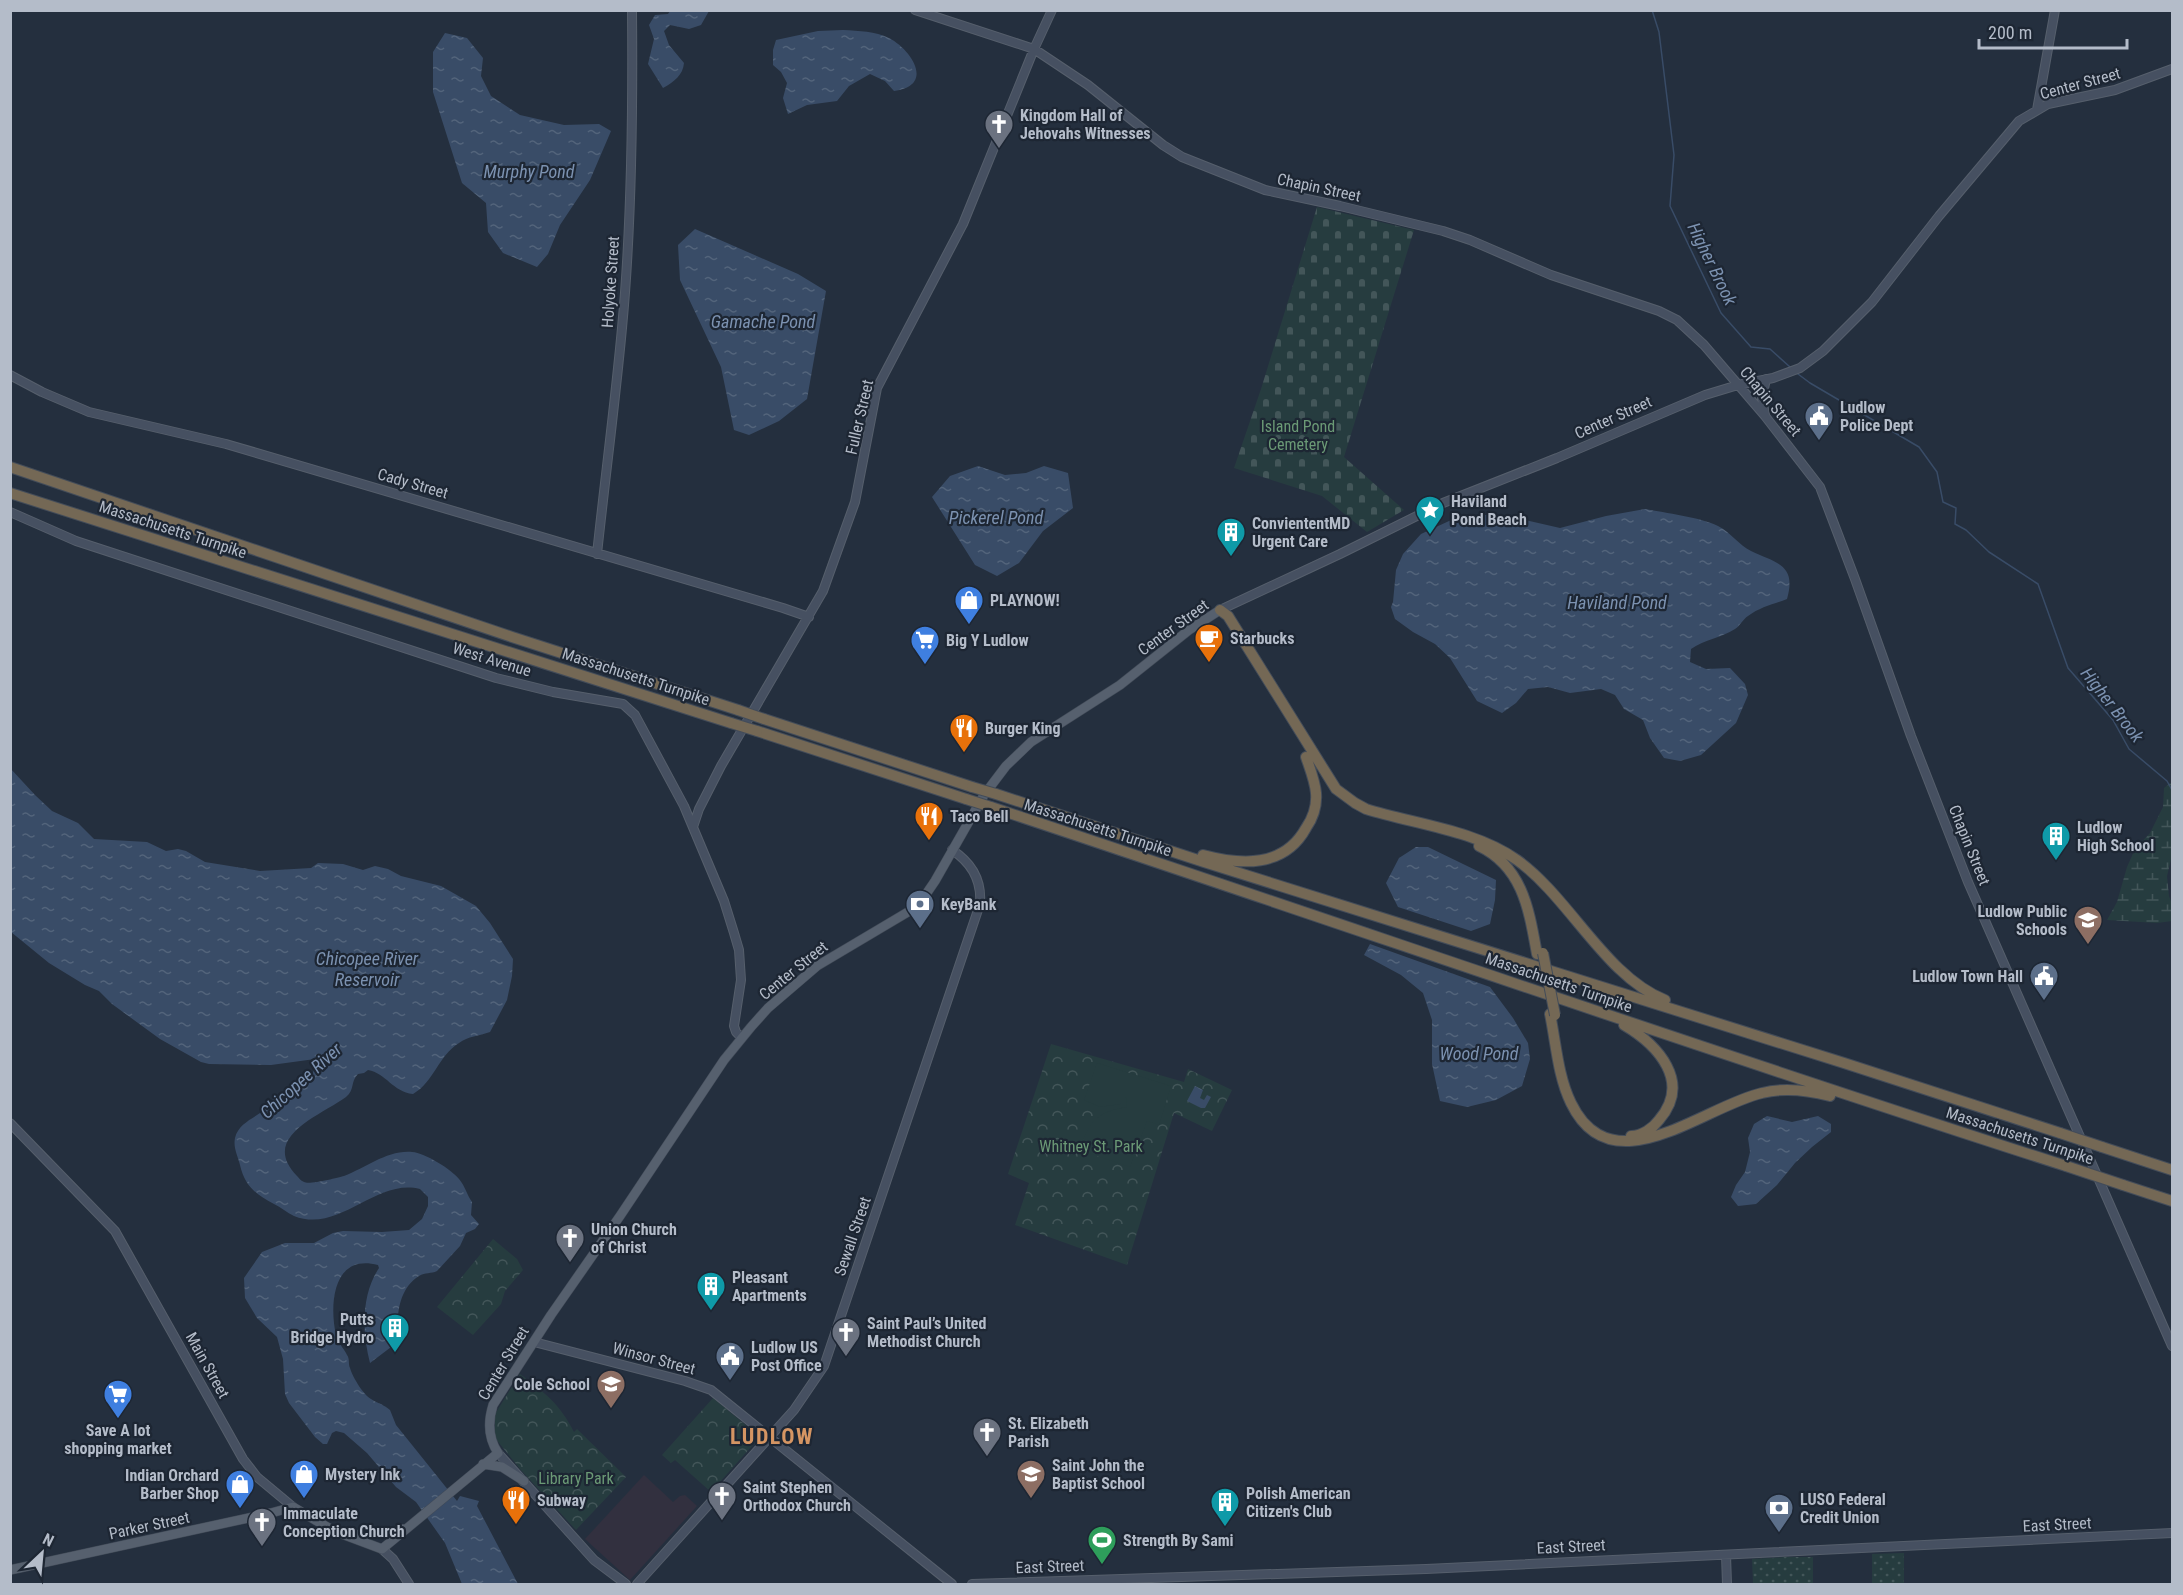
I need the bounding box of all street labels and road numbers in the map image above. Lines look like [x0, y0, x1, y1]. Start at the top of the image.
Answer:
street label: Center Street [2038, 64, 2123, 103]
street label: Chapin Street [1275, 169, 1363, 206]
street label: Holyoke Street [598, 235, 623, 329]
street label: Chapin Street [1736, 363, 1805, 440]
street label: Fuller Street [842, 378, 877, 456]
street label: Center Street [1572, 392, 1655, 443]
street label: Cady Street [375, 464, 451, 503]
street label: Massachusetts Turnpike [97, 497, 249, 562]
street label: Center Street [1134, 595, 1213, 659]
street label: West Avenue [450, 639, 533, 680]
street label: Massachusetts Turnpike [560, 644, 712, 709]
street label: Massachusetts Turnpike [1022, 795, 1174, 860]
street label: Chapin Street [1945, 802, 1994, 888]
street label: Center Street [755, 937, 832, 1004]
street label: Massachusetts Turnpike [1483, 948, 1635, 1016]
street label: Massachusetts Turnpike [1944, 1103, 2096, 1168]
street label: Sewall Street [830, 1194, 875, 1278]
street label: Center Street [474, 1323, 533, 1404]
street label: Main Street [182, 1329, 234, 1402]
street label: Winsor Street [610, 1338, 698, 1379]
street label: Parker Street [107, 1508, 191, 1543]
street label: East Street [2022, 1513, 2092, 1536]
street label: East Street [1536, 1535, 1606, 1558]
street label: East Street [1015, 1556, 1085, 1577]

